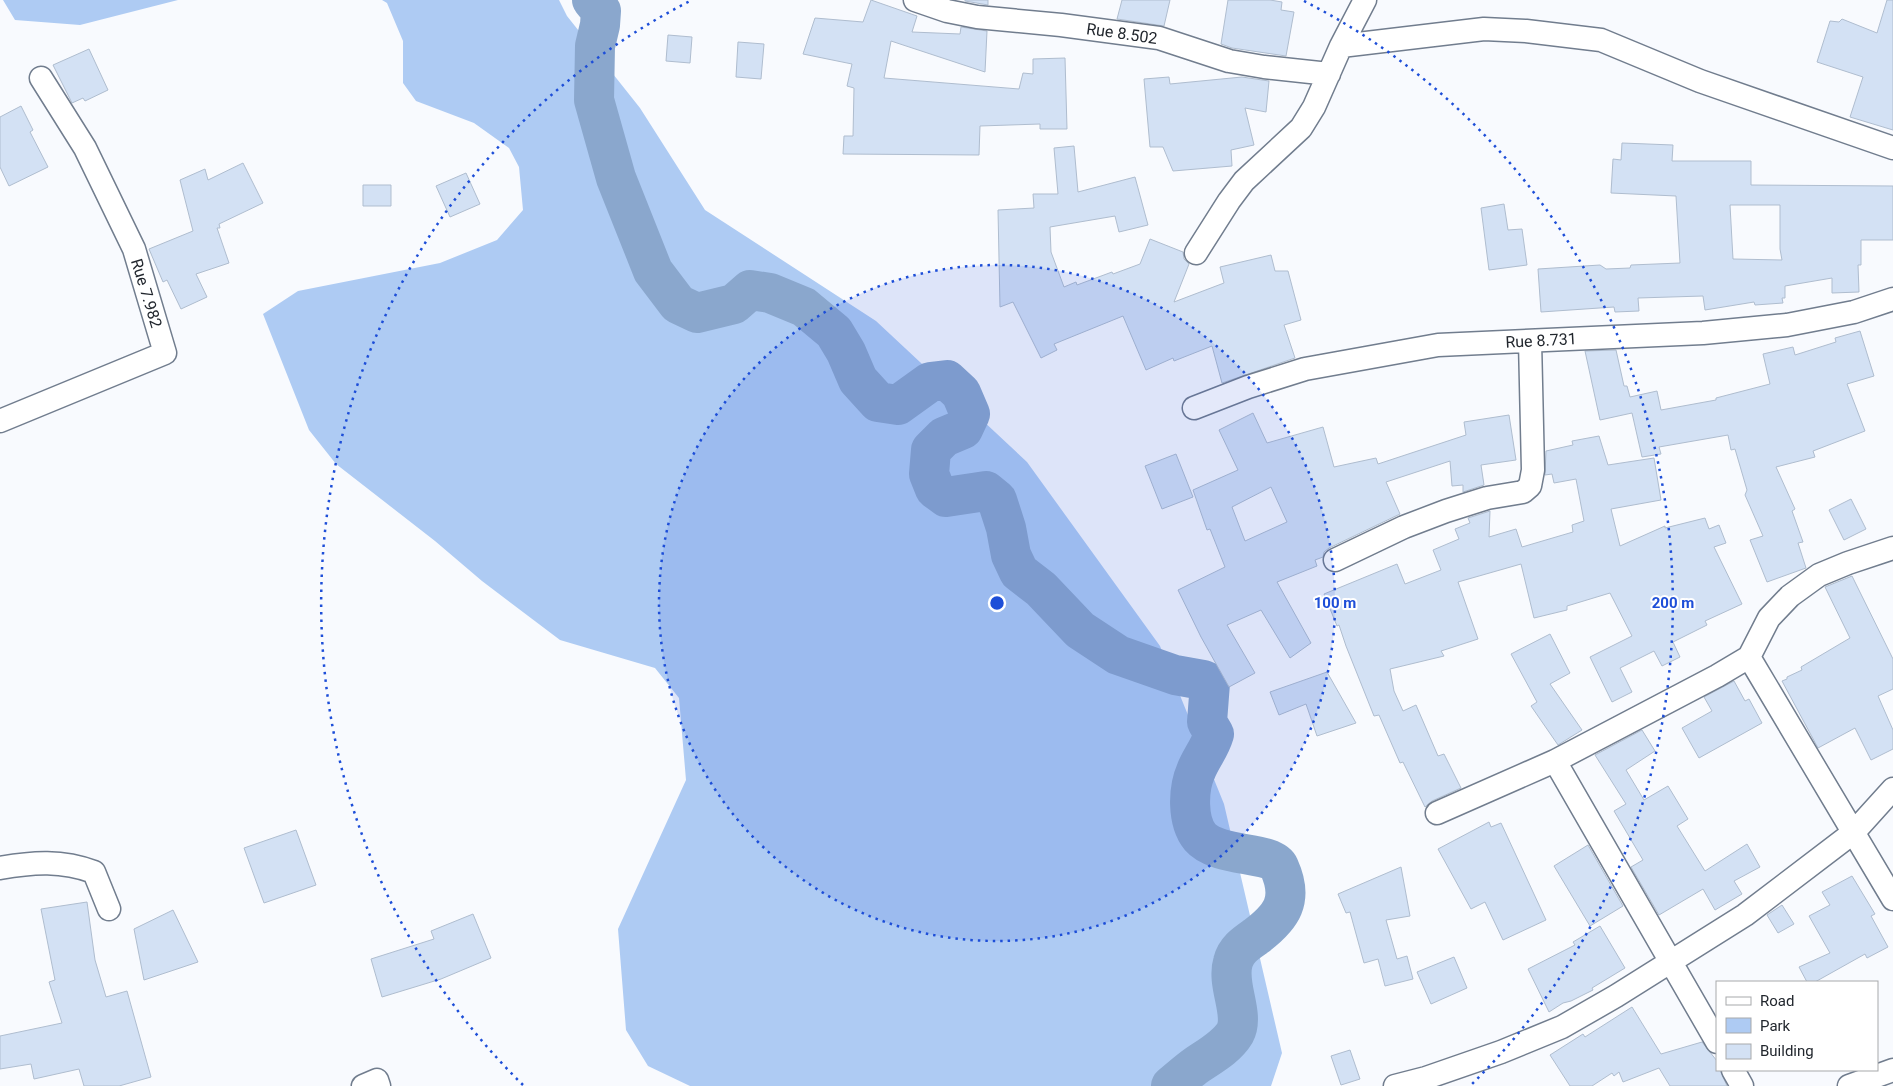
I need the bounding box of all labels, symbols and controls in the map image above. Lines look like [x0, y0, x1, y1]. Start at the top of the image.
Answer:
street label: Rue 8.502 [1085, 19, 1159, 48]
street label: Rue 7.982 [127, 256, 166, 330]
street label: Rue 8.731 [1505, 329, 1577, 352]
centre of rings [988, 594, 1006, 612]
text: 100 m [1314, 594, 1356, 612]
text: 200 m [1652, 594, 1694, 612]
legend [1716, 981, 1878, 1071]
text: Road [1760, 992, 1794, 1010]
text: Park [1760, 1017, 1791, 1035]
text: Building [1760, 1042, 1814, 1060]

